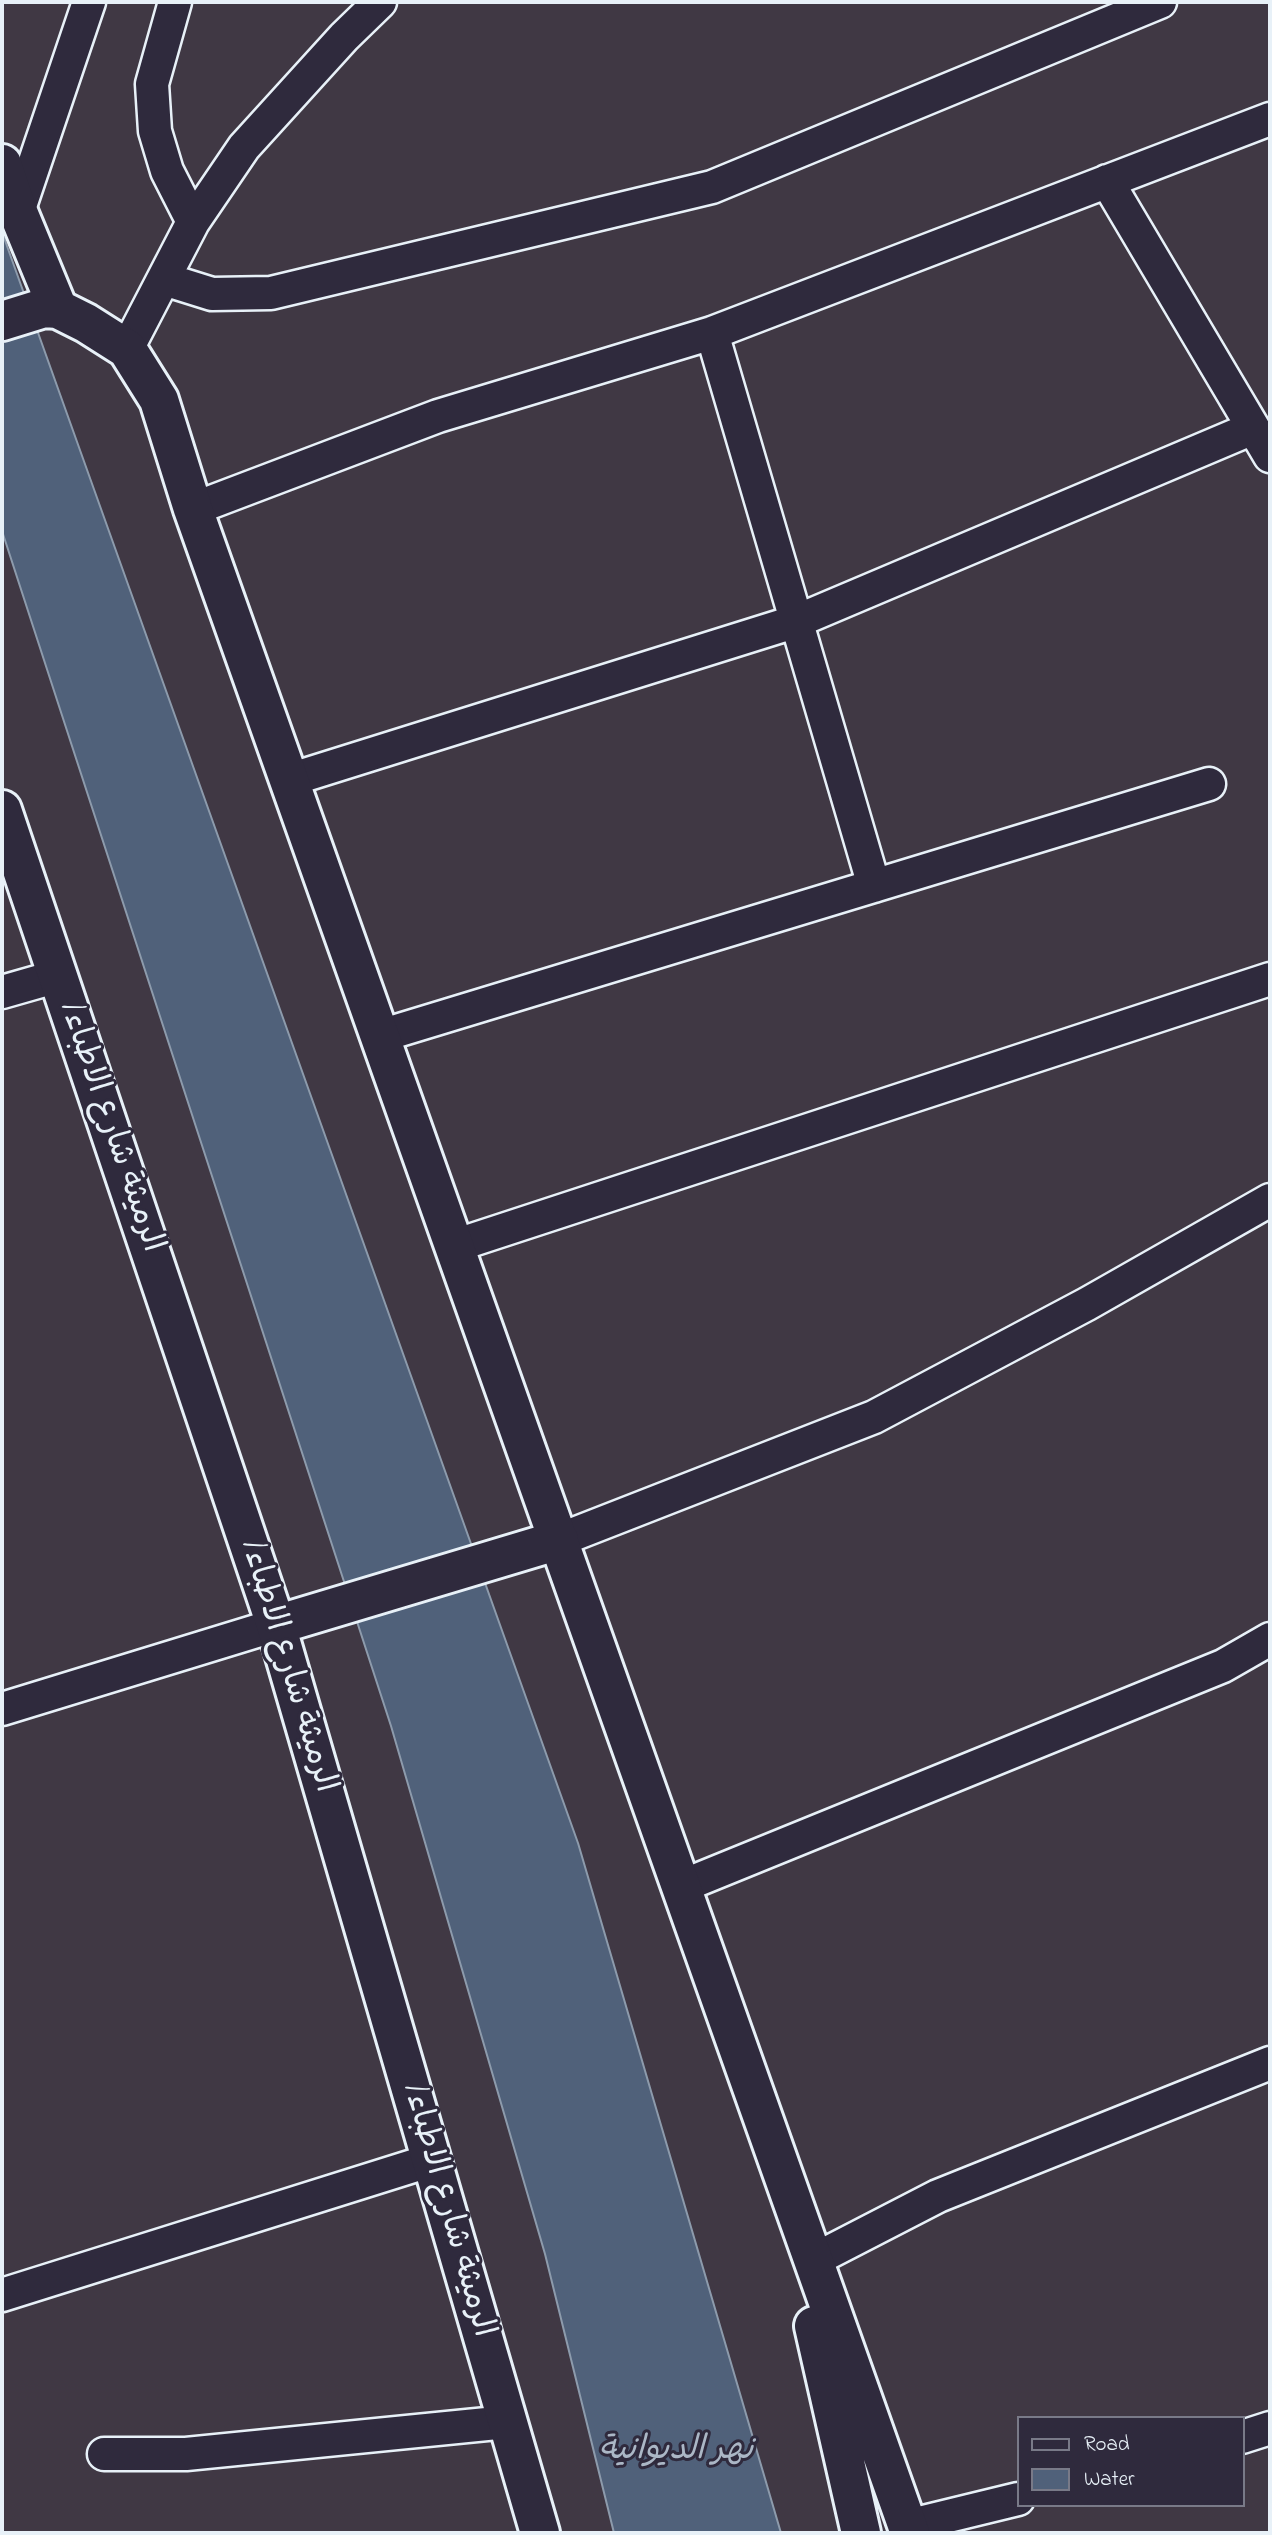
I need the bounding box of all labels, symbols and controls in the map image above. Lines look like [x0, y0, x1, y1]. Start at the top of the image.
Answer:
street label: /الرميثة شارع الاطباء [48, 998, 170, 1258]
street label: /الرميثة شارع الاطباء [229, 1536, 343, 1798]
street label: /الرميثة شارع الاطباء [391, 2080, 501, 2342]
legend [1016, 2416, 1244, 2507]
text: Road [1084, 2430, 1130, 2460]
water label: نهر الديوانية [599, 2433, 753, 2473]
text: Water [1084, 2465, 1135, 2495]

